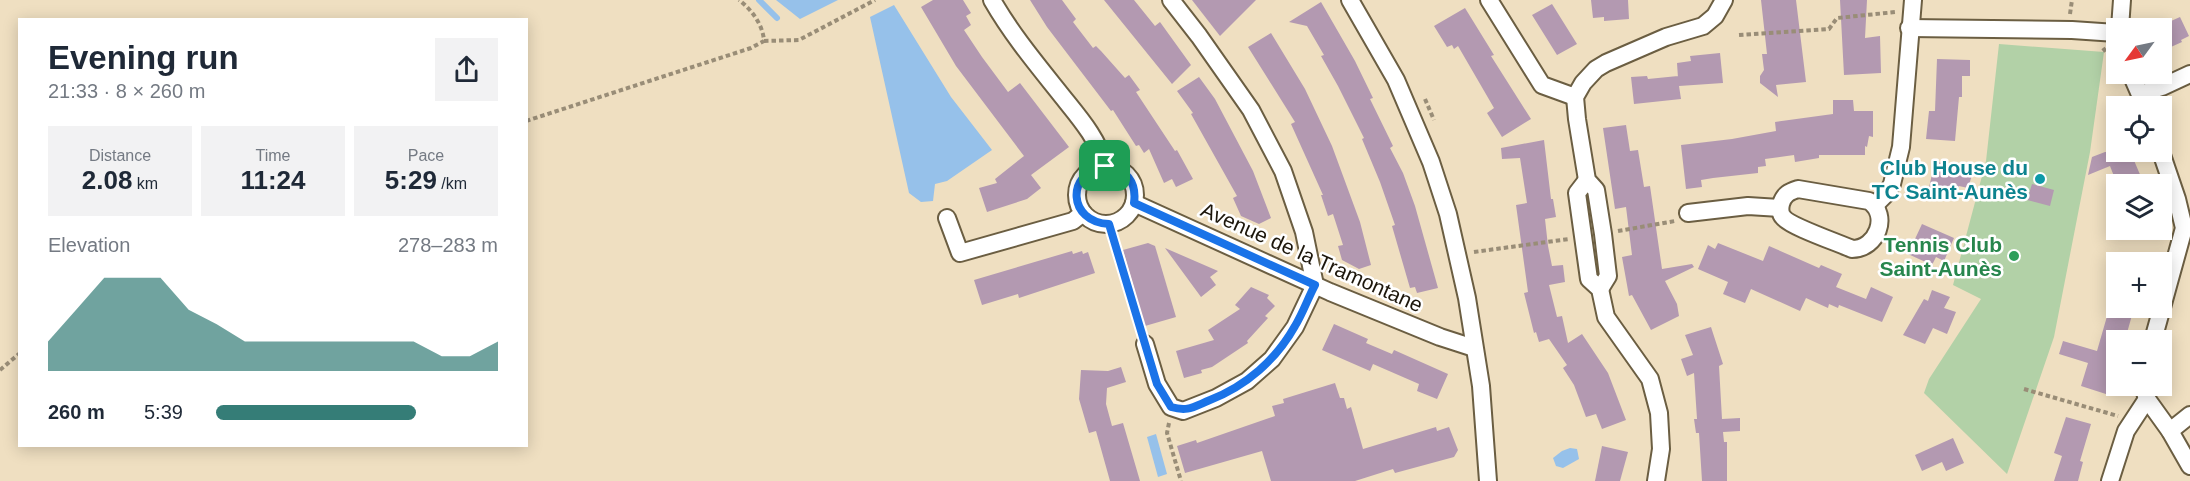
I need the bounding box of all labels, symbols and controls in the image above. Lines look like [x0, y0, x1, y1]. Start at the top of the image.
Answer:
north arrow [2106, 18, 2172, 84]
map controls [2106, 18, 2172, 396]
button: share [435, 38, 498, 101]
text: Evening run [48, 39, 239, 76]
text: 21:33 · 8 × 260 m [48, 80, 205, 102]
button: locate [2106, 96, 2172, 162]
pin [1079, 140, 1130, 191]
text: Distance [89, 147, 151, 164]
text: Time [256, 147, 290, 164]
text: Pace [408, 147, 444, 164]
icon: arrive [1088, 149, 1121, 182]
place label: Club House du TC Saint-Aunès [1872, 156, 2028, 203]
text: 2.08 [82, 165, 132, 195]
text: 11:24 [240, 165, 306, 195]
text: 5:29 [385, 165, 437, 195]
marker: Club House du TC Saint-Aunès [2033, 172, 2047, 186]
button: layers [2106, 174, 2172, 240]
text: km [132, 175, 158, 192]
text: /km [437, 175, 467, 192]
street label: Avenue de la Tramontane [1198, 198, 1426, 316]
place label: Tennis Club Saint-Aunès [1879, 233, 2002, 280]
text: Elevation [48, 234, 130, 256]
text: 278–283 m [398, 234, 498, 256]
marker: Tennis Club Saint-Aunès [2007, 249, 2021, 263]
button: + [2106, 252, 2172, 318]
button: − [2106, 330, 2172, 396]
text: 260 m [48, 401, 105, 423]
text: 5:39 [144, 401, 183, 423]

